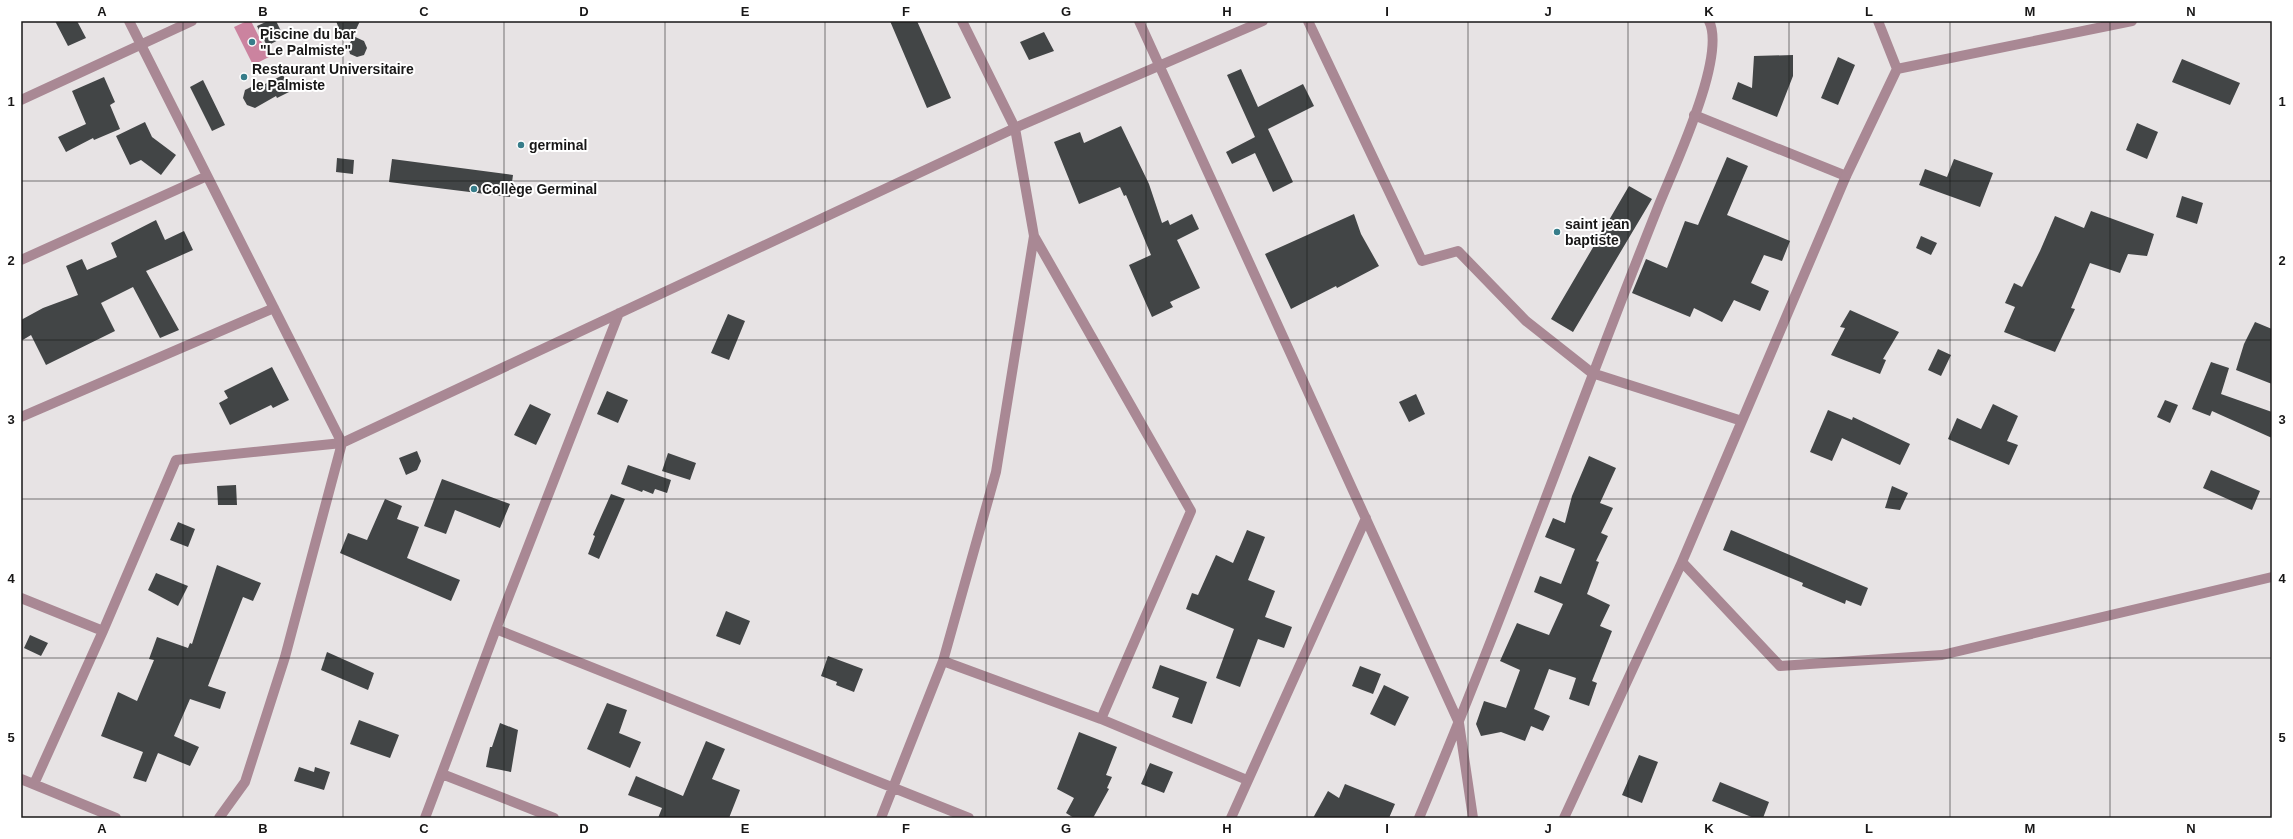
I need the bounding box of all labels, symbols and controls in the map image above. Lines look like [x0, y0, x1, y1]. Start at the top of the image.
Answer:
text: A [97, 4, 107, 19]
text: B [258, 4, 268, 19]
text: C [419, 4, 429, 19]
text: D [579, 4, 589, 19]
text: E [741, 4, 750, 19]
text: F [902, 4, 910, 19]
text: G [1061, 4, 1071, 19]
text: H [1222, 4, 1232, 19]
text: I [1385, 4, 1389, 19]
text: J [1544, 4, 1552, 19]
text: K [1704, 4, 1714, 19]
text: L [1865, 4, 1873, 19]
text: M [2025, 4, 2035, 19]
text: N [2186, 4, 2196, 19]
place label: Piscine du bar "Le Palmiste" [260, 26, 356, 58]
marker: Piscine du bar "Le Palmiste" [247, 37, 257, 47]
place label: Restaurant Universitaire le Palmiste [252, 61, 414, 93]
marker: Restaurant Universitaire le Palmiste [239, 72, 249, 82]
text: 1 [7, 94, 15, 109]
text: 1 [2278, 94, 2286, 109]
place label: germinal [529, 137, 587, 153]
marker: germinal [516, 140, 526, 150]
place label: Collège Germinal [482, 181, 597, 197]
marker: Collège Germinal [469, 184, 479, 194]
place label: saint jean baptiste [1565, 216, 1630, 248]
marker: saint jean baptiste [1552, 227, 1562, 237]
text: 2 [7, 253, 15, 268]
text: 2 [2278, 253, 2286, 268]
text: 3 [7, 412, 15, 427]
text: 3 [2278, 412, 2286, 427]
text: 4 [7, 571, 15, 586]
text: 4 [2278, 571, 2286, 586]
text: 5 [7, 730, 15, 745]
text: 5 [2278, 730, 2286, 745]
text: A [97, 821, 107, 836]
text: B [258, 821, 268, 836]
text: C [419, 821, 429, 836]
text: D [579, 821, 589, 836]
text: E [741, 821, 750, 836]
text: F [902, 821, 910, 836]
text: G [1061, 821, 1071, 836]
text: H [1222, 821, 1232, 836]
text: I [1385, 821, 1389, 836]
text: J [1544, 821, 1552, 836]
text: K [1704, 821, 1714, 836]
text: L [1865, 821, 1873, 836]
text: M [2025, 821, 2035, 836]
text: N [2186, 821, 2196, 836]

